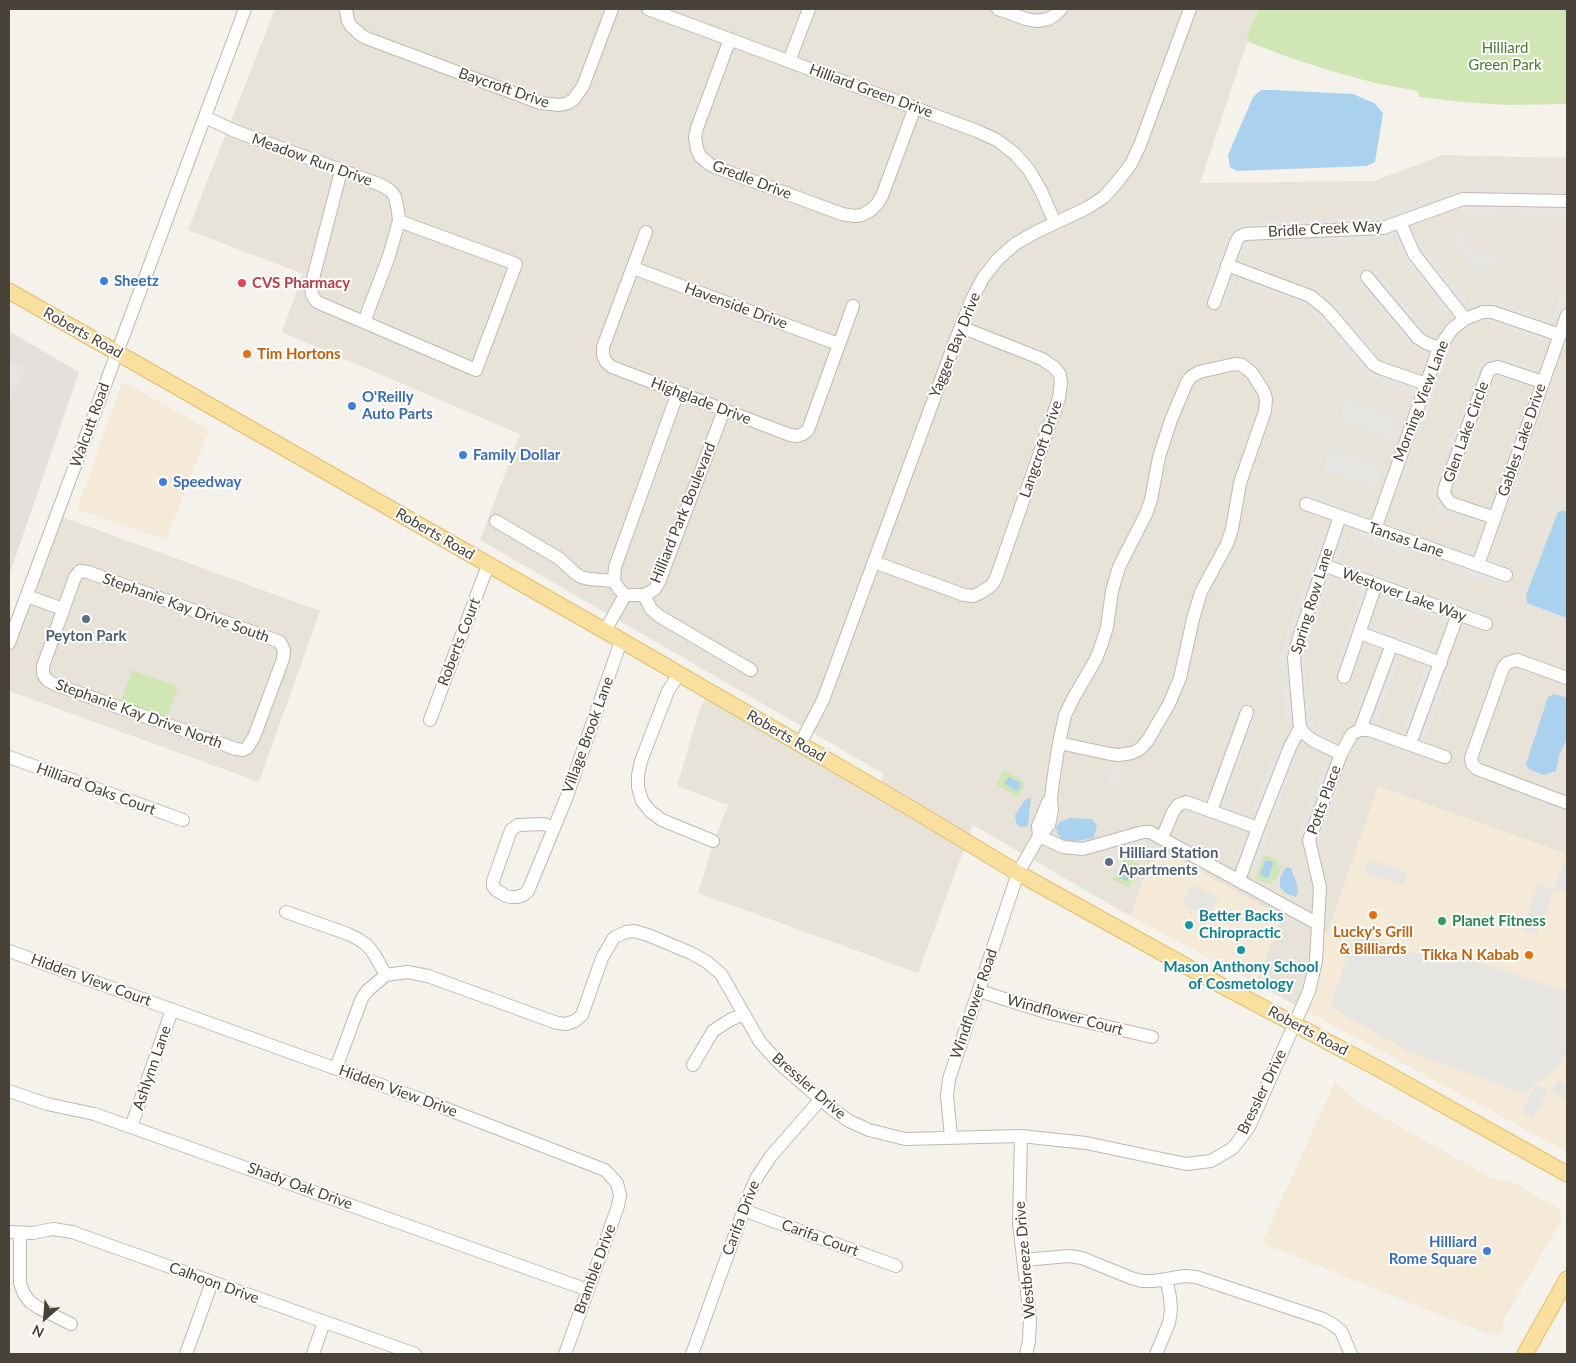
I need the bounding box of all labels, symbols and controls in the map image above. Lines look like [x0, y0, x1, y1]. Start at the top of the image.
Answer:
park label: Hilliard Green Park [1468, 39, 1542, 74]
street label: Hilliard Green Drive [807, 60, 935, 122]
street label: Baycroft Drive [456, 64, 552, 112]
street label: Meadow Run Drive [249, 130, 375, 190]
street label: Gredle Drive [710, 157, 794, 203]
street label: Bridle Creek Way [1267, 217, 1383, 241]
place label: Sheetz [114, 272, 159, 290]
place label: CVS Pharmacy [252, 274, 350, 292]
marker: Sheetz [98, 275, 110, 287]
marker: CVS Pharmacy [236, 277, 248, 289]
street label: Havenside Drive [682, 279, 790, 333]
street label: Yagger Bay Drive [926, 290, 984, 400]
street label: Roberts Road [40, 304, 126, 362]
street label: Morning View Lane [1390, 338, 1452, 464]
place label: Tim Hortons [257, 345, 341, 363]
marker: Tim Hortons [241, 348, 253, 360]
street label: Highglade Drive [648, 374, 754, 428]
street label: Glen Lake Circle [1439, 379, 1493, 485]
street label: Walcutt Road [66, 380, 114, 470]
street label: Gables Lake Drive [1494, 381, 1550, 499]
place label: O'Reilly Auto Parts [362, 388, 433, 423]
street label: Langcroft Drive [1016, 398, 1066, 500]
marker: O'Reilly Auto Parts [346, 400, 358, 412]
street label: Hilliard Park Boulevard [647, 440, 719, 586]
place label: Family Dollar [473, 446, 560, 464]
marker: Family Dollar [457, 449, 469, 461]
place label: Speedway [173, 473, 241, 491]
marker: Speedway [157, 476, 169, 488]
street label: Roberts Road [392, 504, 478, 564]
street label: Tansas Lane [1366, 519, 1446, 561]
street label: Spring Row Lane [1287, 546, 1337, 656]
street label: Westover Lake Way [1339, 564, 1469, 626]
street label: Stephanie Kay Drive South [100, 569, 272, 647]
street label: Roberts Court [434, 596, 484, 688]
marker: Peyton Park [80, 613, 92, 625]
place label: Peyton Park [45, 627, 127, 645]
street label: Village Brook Lane [559, 674, 617, 796]
street label: Stephanie Kay Drive North [53, 675, 225, 753]
street label: Roberts Road [743, 706, 829, 766]
street label: Hilliard Oaks Court [34, 759, 158, 819]
street label: Potts Place [1303, 763, 1345, 837]
place label: Hilliard Station Apartments [1119, 844, 1218, 879]
marker: Hilliard Station Apartments [1103, 856, 1115, 868]
place label: Better Backs Chiropractic [1199, 907, 1284, 942]
marker: Lucky's Grill & Billiards [1367, 909, 1379, 921]
place label: Planet Fitness [1452, 912, 1546, 930]
marker: Planet Fitness [1436, 915, 1448, 927]
marker: Better Backs Chiropractic [1183, 919, 1195, 931]
place label: Lucky's Grill & Billiards [1333, 923, 1413, 958]
marker: Mason Anthony School of Cosmetology [1235, 944, 1247, 956]
place label: Tikka N Kabab [1421, 946, 1519, 964]
street label: Windflower Road [947, 947, 1001, 1061]
marker: Tikka N Kabab [1523, 949, 1535, 961]
street label: Hidden View Court [28, 950, 154, 1010]
place label: Mason Anthony School of Cosmetology [1164, 958, 1318, 993]
street label: Windflower Court [1005, 991, 1125, 1039]
street label: Roberts Road [1265, 1002, 1351, 1060]
street label: Ashlynn Lane [129, 1023, 175, 1113]
street label: Bressler Drive [1234, 1047, 1290, 1137]
street label: Bressler Drive [768, 1049, 850, 1123]
street label: Hidden View Drive [336, 1061, 460, 1121]
street label: Shady Oak Drive [245, 1159, 355, 1213]
street label: Carifa Drive [718, 1178, 764, 1258]
street label: Westbreeze Drive [1011, 1200, 1039, 1320]
street label: Carifa Court [779, 1216, 861, 1260]
street label: Bramble Drive [570, 1222, 620, 1316]
place label: Hilliard Rome Square [1389, 1233, 1477, 1268]
marker: Hilliard Rome Square [1481, 1245, 1493, 1257]
street label: Calhoon Drive [167, 1258, 261, 1308]
north arrow [20, 1293, 70, 1343]
text: N [29, 1322, 47, 1342]

